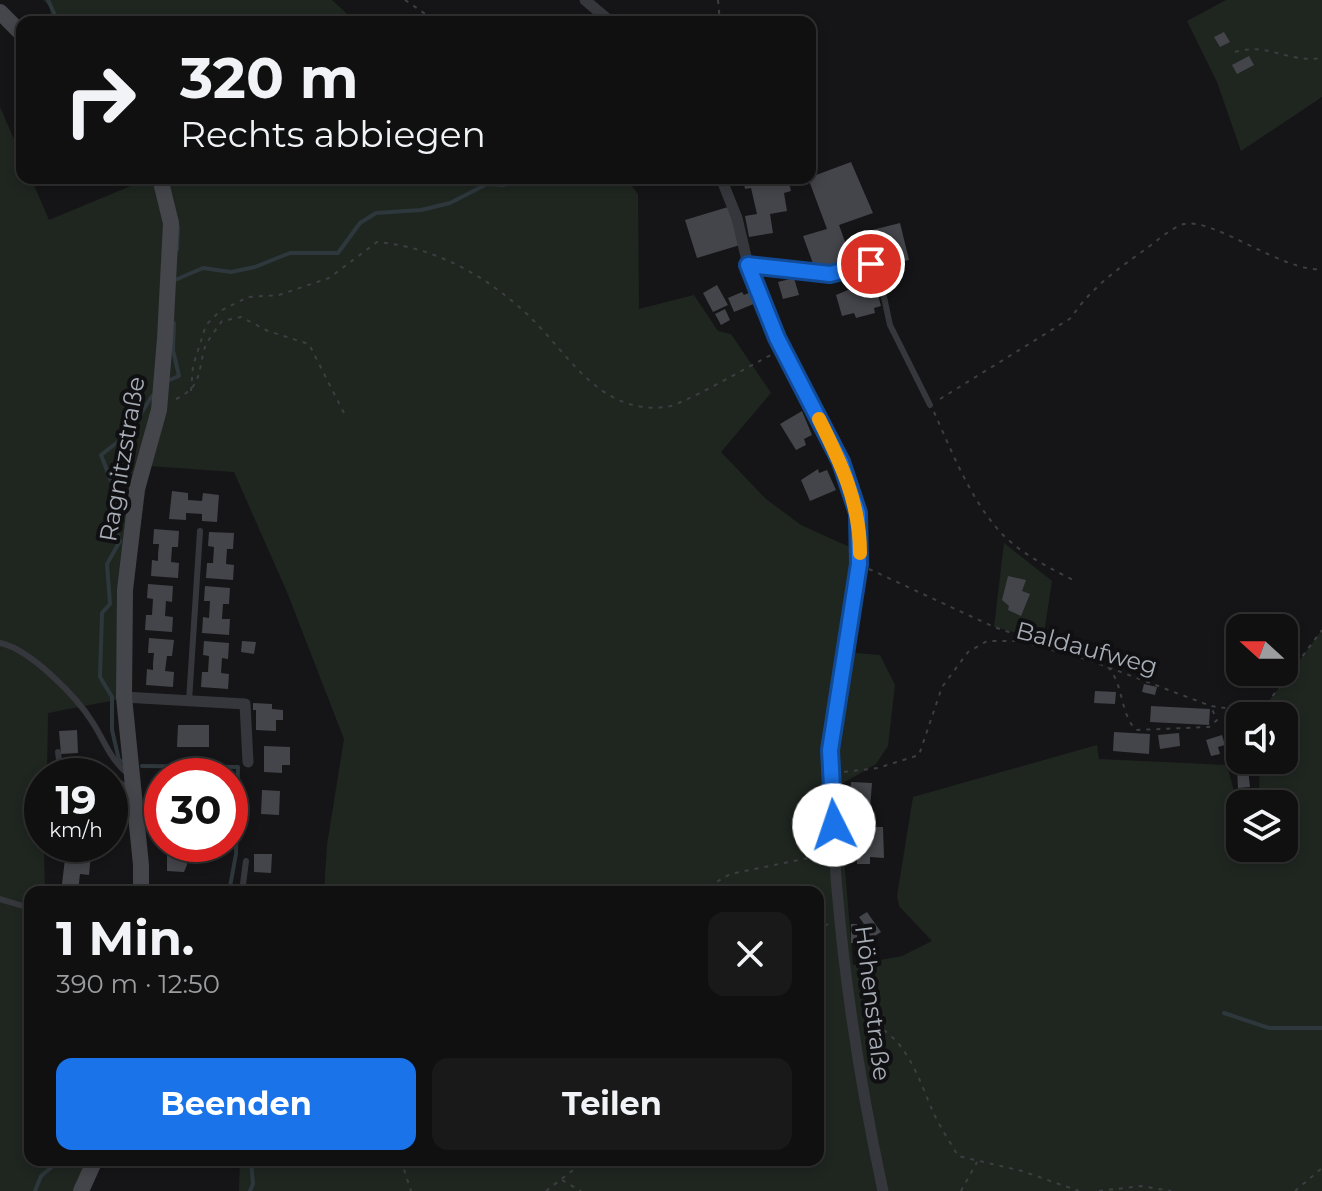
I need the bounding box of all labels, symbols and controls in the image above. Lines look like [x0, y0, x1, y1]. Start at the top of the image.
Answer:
text: 320 m [180, 44, 359, 112]
icon: right [48, 48, 152, 152]
text: Rechts abbiegen [180, 112, 486, 156]
pin [837, 230, 905, 298]
icon: arrive [849, 242, 893, 286]
street label: Ragnitzstraße [93, 374, 151, 544]
north arrow [1226, 614, 1298, 686]
map controls [1226, 614, 1298, 862]
street label: Baldaufweg [1013, 615, 1161, 681]
button: sound [1226, 702, 1298, 774]
speed limit sign: 30 [144, 758, 248, 862]
text: 19 [55, 775, 97, 824]
position arrow [792, 783, 876, 867]
button: layers [1226, 790, 1298, 862]
text: km/h [49, 818, 103, 842]
text: 1 Min. [56, 909, 194, 967]
button: close [708, 912, 792, 996]
street label: Höhenstraße [849, 924, 897, 1082]
text: 390 m · 12:50 [56, 968, 220, 1000]
button: Beenden [56, 1058, 416, 1150]
button: Teilen [432, 1058, 792, 1150]

